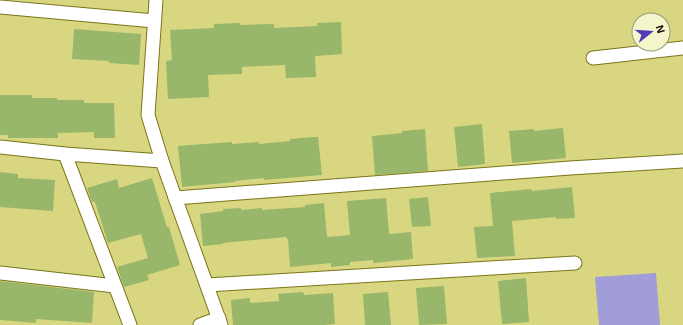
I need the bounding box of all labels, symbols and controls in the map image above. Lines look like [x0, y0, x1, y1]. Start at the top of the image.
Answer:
north arrow [631, 12, 671, 52]
text: N [654, 24, 667, 35]

